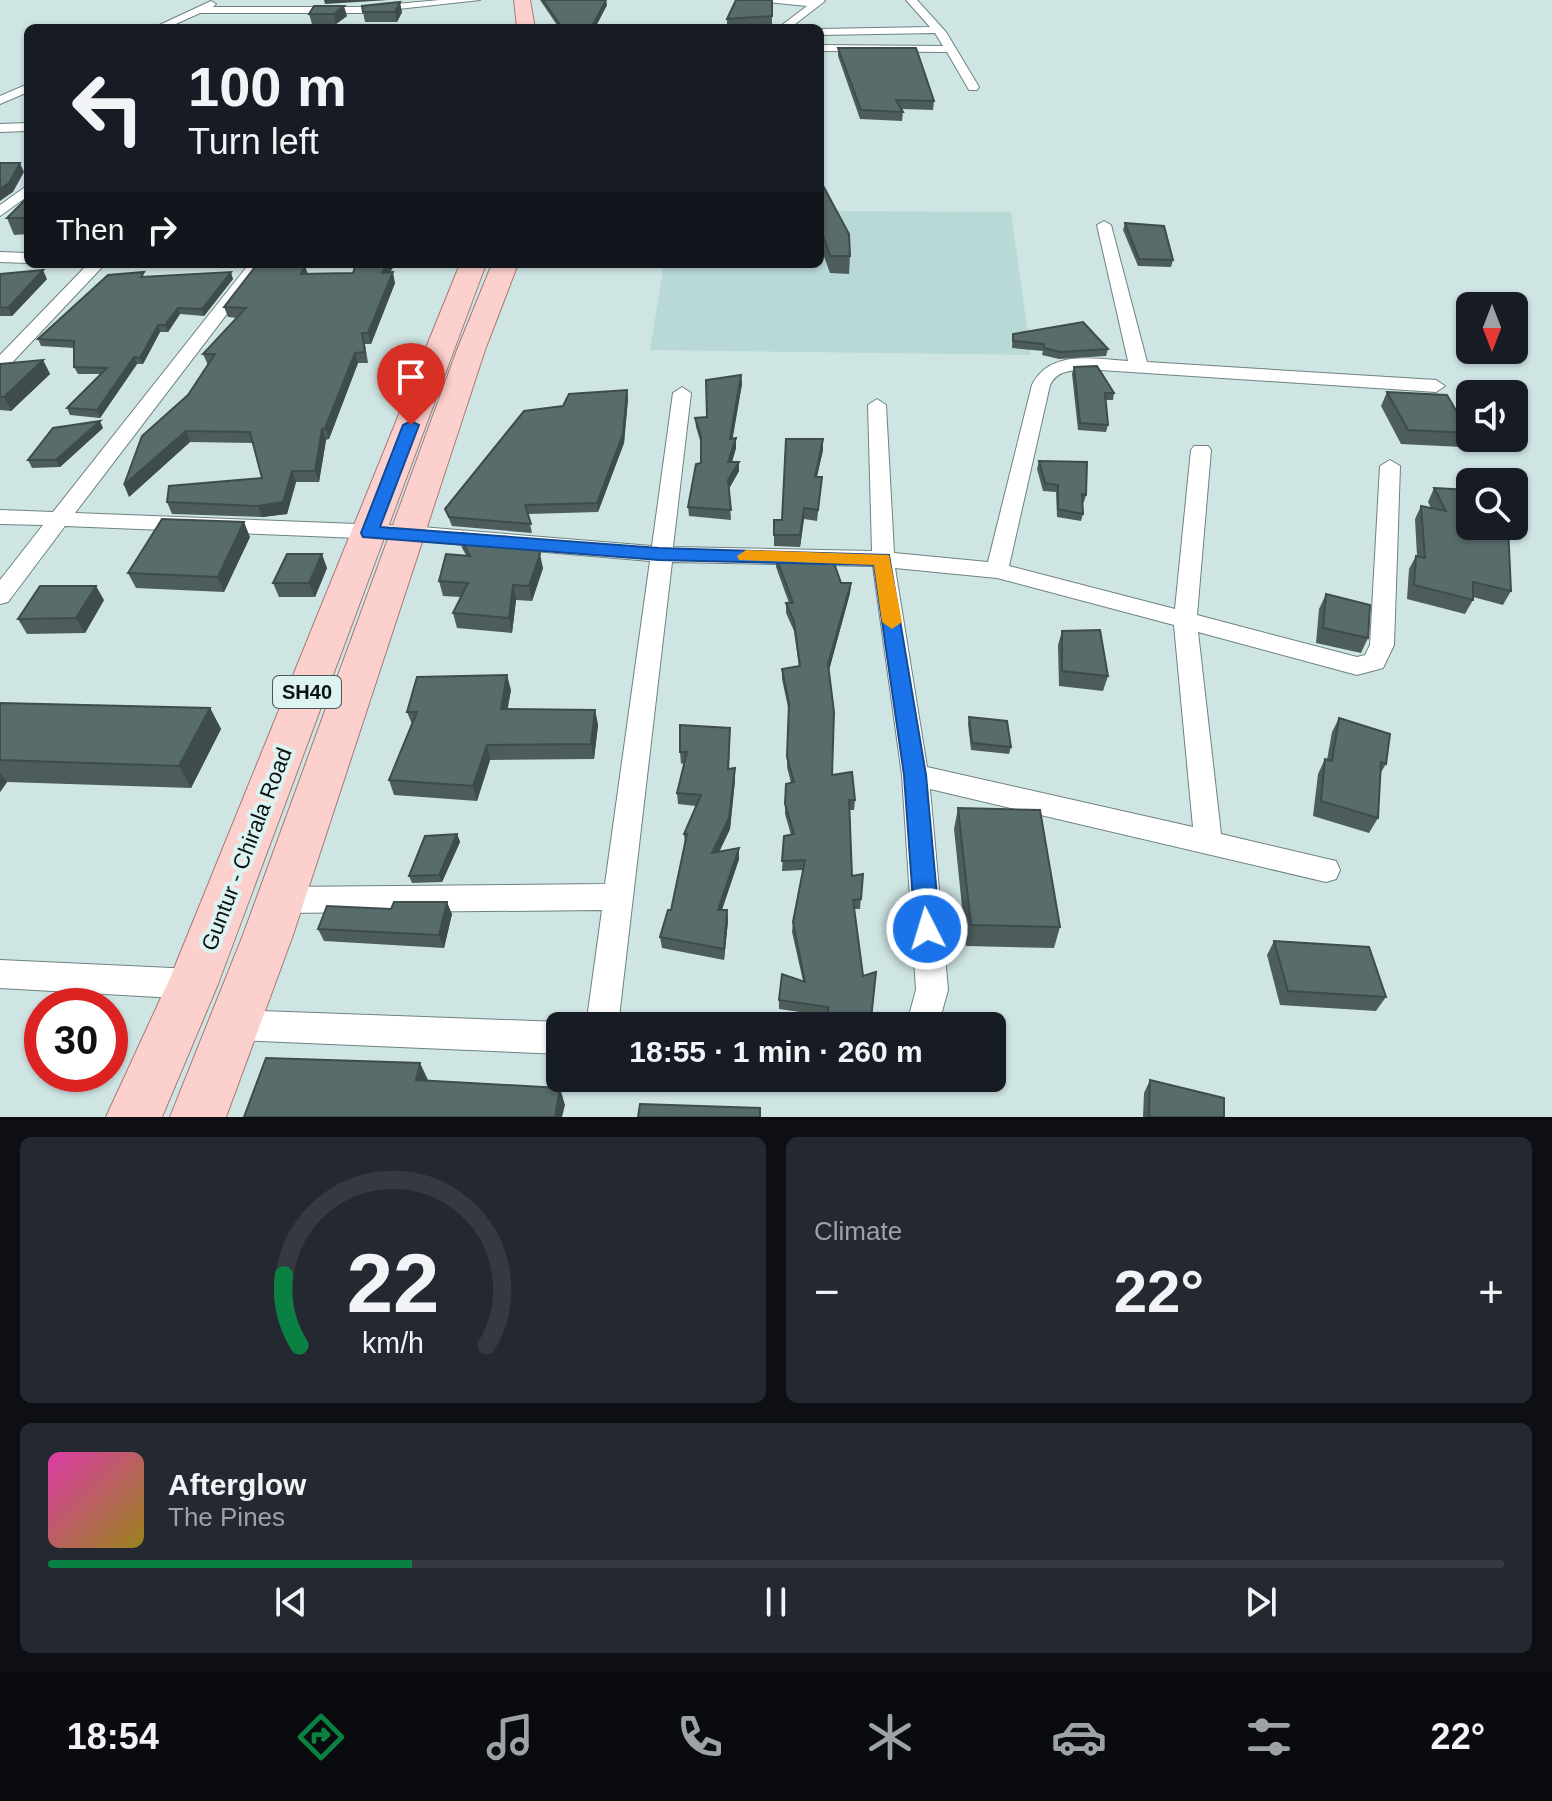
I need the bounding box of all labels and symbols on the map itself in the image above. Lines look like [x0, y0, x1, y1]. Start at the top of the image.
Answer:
north arrow [1456, 292, 1528, 364]
pin [377, 343, 445, 425]
road number: SH40 [273, 676, 341, 708]
street label: Guntur - Chirala Road [196, 744, 297, 954]
position arrow [885, 887, 969, 971]
speed limit sign: 30 [24, 988, 128, 1092]

